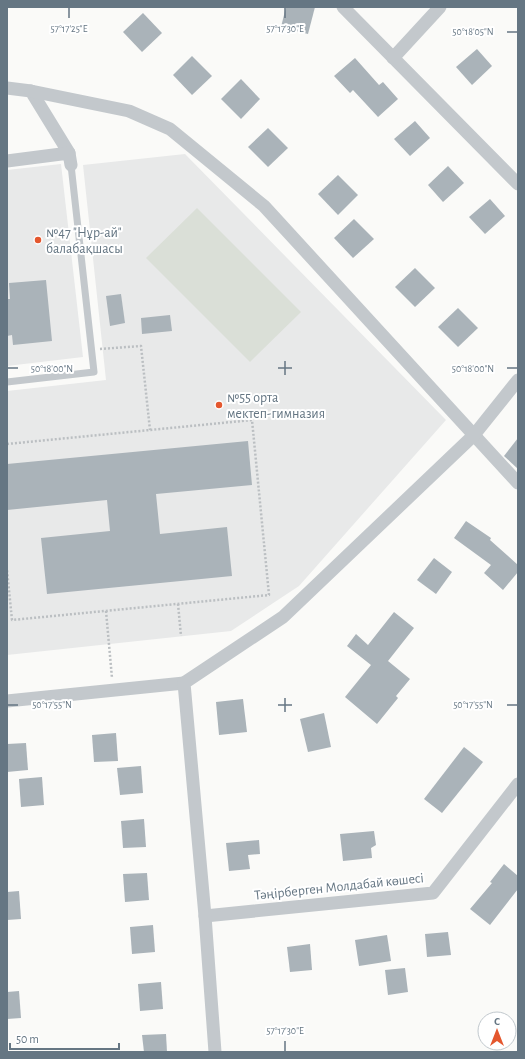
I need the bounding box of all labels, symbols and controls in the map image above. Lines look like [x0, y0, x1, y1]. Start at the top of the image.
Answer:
text: 57°17'25"E [51, 24, 88, 34]
text: 57°17'30"E [266, 24, 304, 34]
text: 50°18'05"N [452, 27, 494, 37]
place label: №47 "Нұр-ай" балабақшасы [46, 226, 123, 256]
marker: №47 "Нұр-ай" балабақшасы [33, 235, 43, 245]
text: 50°18'00"N [31, 364, 73, 374]
text: 50°18'00"N [452, 364, 494, 374]
place label: №55 орта мектеп-гимназия [227, 391, 325, 421]
marker: №55 орта мектеп-гимназия [214, 400, 224, 410]
text: 50°17'55"N [32, 700, 72, 710]
text: 50°17'55"N [453, 700, 493, 710]
street label: Тәңірберген Молдабай көшесі [254, 871, 424, 903]
north arrow [477, 1011, 517, 1051]
text: С [494, 1016, 500, 1027]
scale bar [10, 1025, 119, 1051]
text: 57°17'30"E [266, 1026, 304, 1036]
text: 50 m [16, 1033, 39, 1045]

